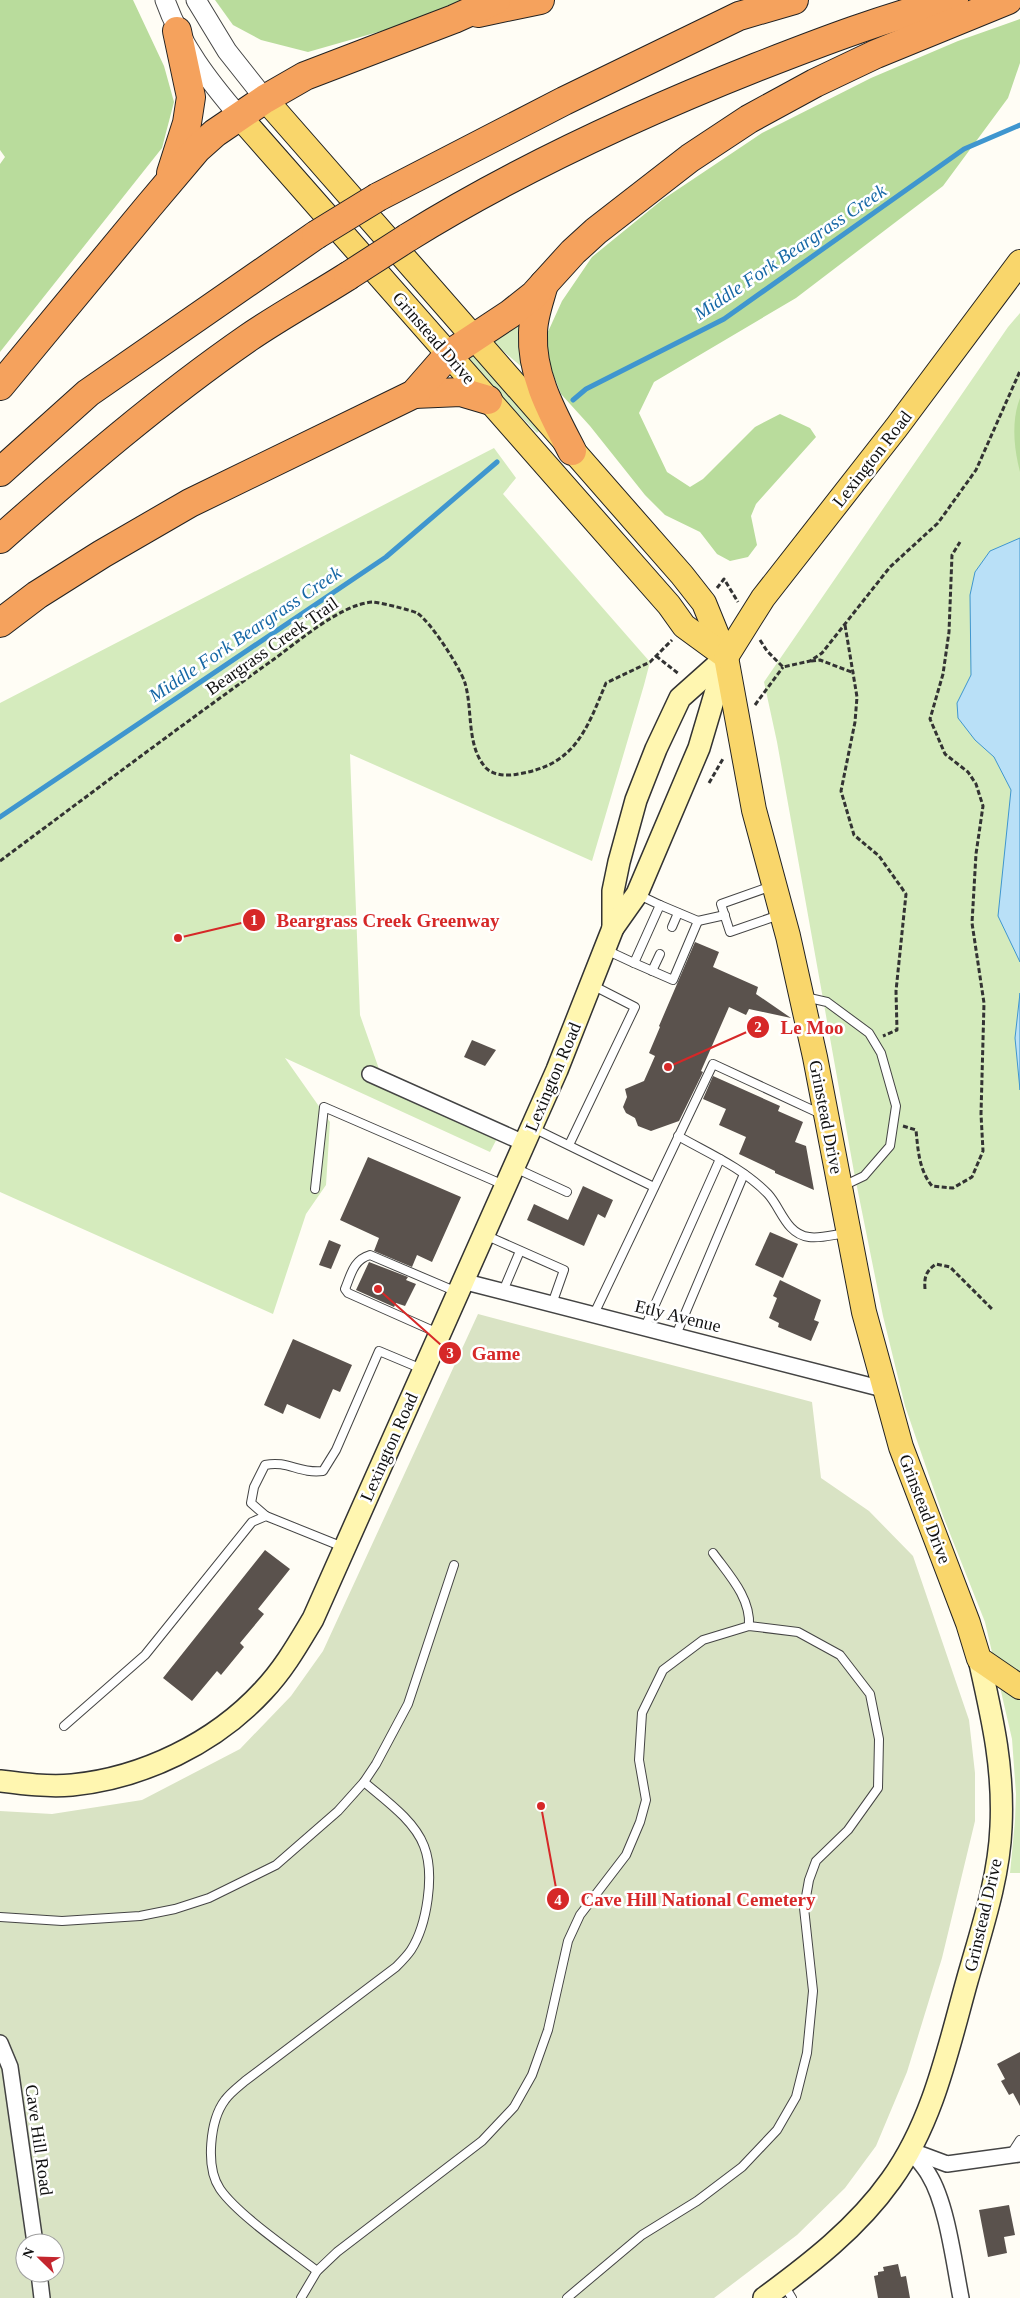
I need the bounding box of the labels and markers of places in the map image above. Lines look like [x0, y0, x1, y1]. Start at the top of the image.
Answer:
callout: Beargrass Creek Greenway [242, 903, 510, 937]
callout: Le Moo [746, 1010, 853, 1044]
callout: Game [437, 1336, 531, 1370]
callout: Cave Hill National Cemetery [545, 1882, 825, 1916]

